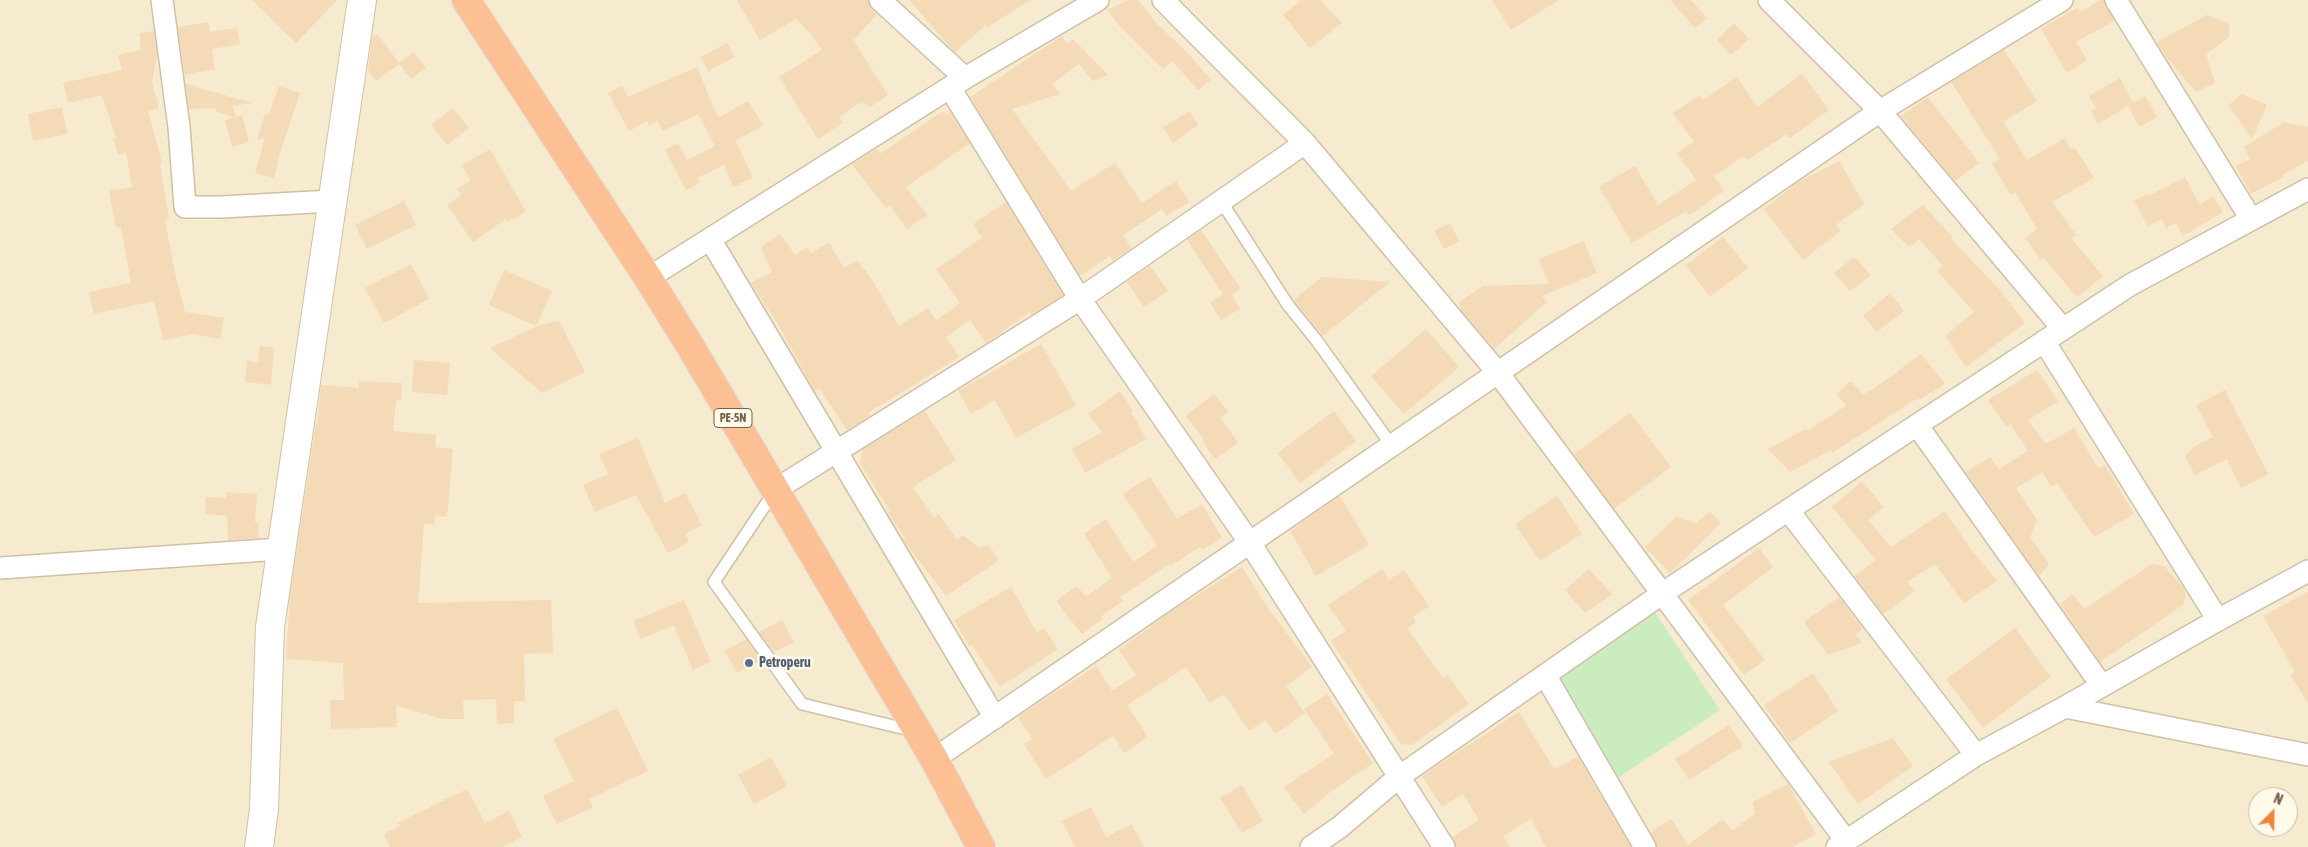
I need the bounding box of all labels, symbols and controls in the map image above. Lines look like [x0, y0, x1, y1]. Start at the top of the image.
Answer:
road number: PE-5N [714, 408, 752, 428]
place label: Petroperu [759, 655, 811, 671]
marker: Petroperu [743, 657, 755, 669]
north arrow [2248, 787, 2298, 837]
text: N [2272, 790, 2285, 808]

